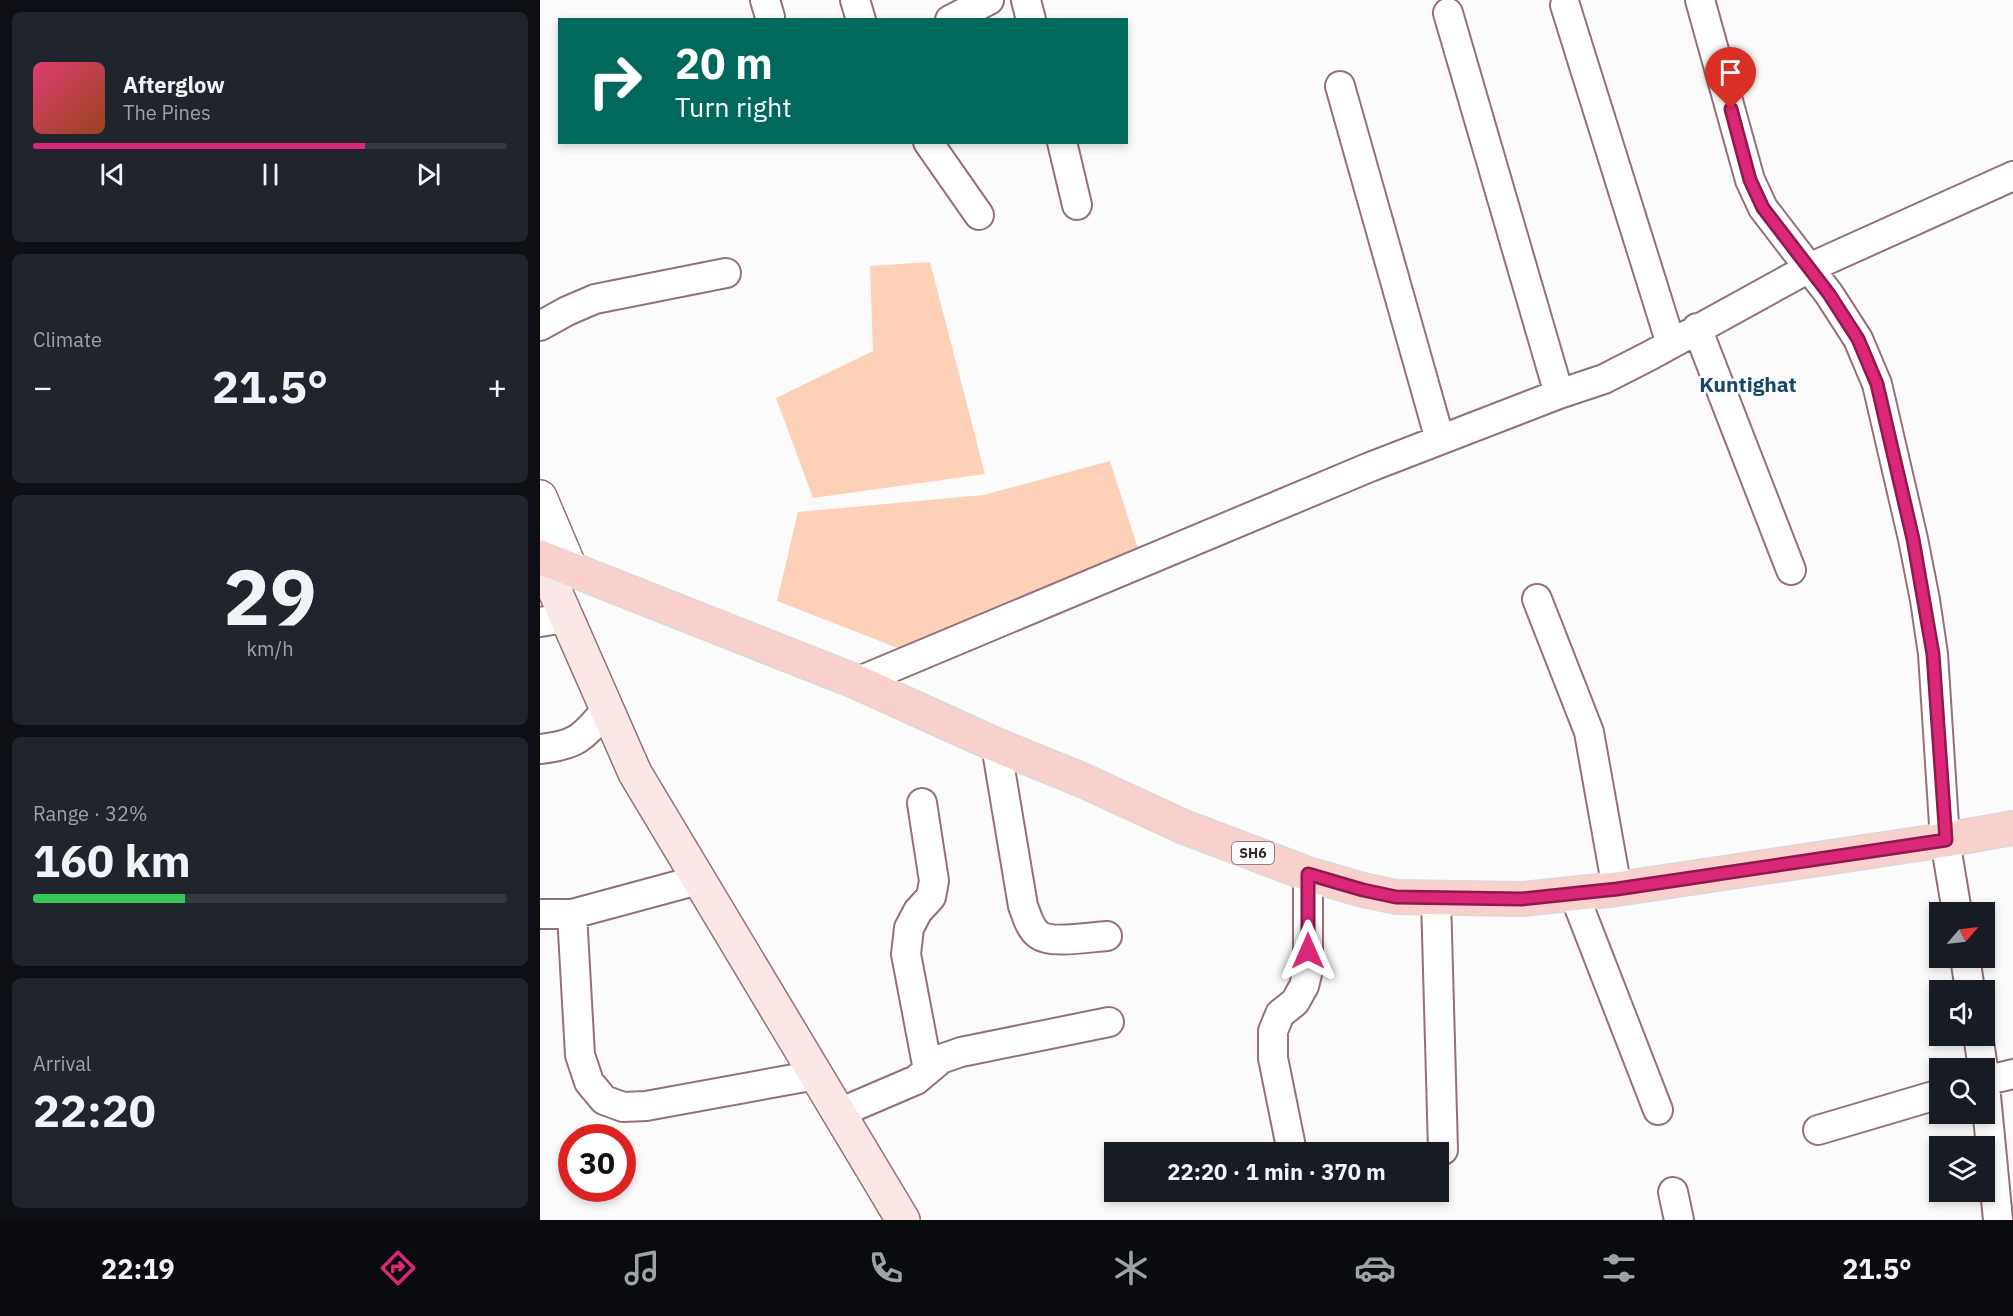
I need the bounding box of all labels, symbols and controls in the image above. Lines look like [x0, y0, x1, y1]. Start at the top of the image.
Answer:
text: 20 m [675, 36, 773, 91]
icon: right [576, 42, 654, 120]
pin [1705, 47, 1756, 109]
icon: arrive [1714, 56, 1747, 89]
text: Afterglow [123, 70, 225, 99]
text: Turn right [675, 89, 792, 124]
text: The Pines [123, 99, 211, 126]
icon: previous [96, 158, 129, 191]
icon: pause [254, 158, 287, 191]
icon: next [412, 158, 445, 191]
text: Climate [33, 326, 102, 353]
text: 21.5° [212, 357, 328, 415]
text: − [33, 365, 53, 408]
text: + [487, 365, 507, 408]
district label: Kuntighat [1699, 370, 1797, 398]
text: 29 [223, 545, 317, 646]
text: km/h [246, 635, 294, 662]
text: Range · 32% [33, 800, 148, 827]
text: 160 km [33, 831, 191, 889]
road number: SH6 [1232, 842, 1274, 864]
north arrow [1929, 902, 1995, 968]
map controls [1929, 902, 1995, 1202]
position arrow [1276, 919, 1340, 983]
button: sound [1929, 980, 1995, 1046]
text: Arrival [33, 1050, 91, 1077]
button: search [1929, 1058, 1995, 1124]
text: 22:20 [33, 1081, 156, 1139]
speed limit sign: 30 [558, 1124, 636, 1202]
button: layers [1929, 1136, 1995, 1202]
text: 22:20 · 1 min · 370 m [1167, 1157, 1386, 1186]
icon: directions [377, 1247, 419, 1289]
icon: music [621, 1247, 663, 1289]
icon: phone [865, 1247, 907, 1289]
icon: climate [1110, 1247, 1152, 1289]
icon: car [1354, 1247, 1396, 1289]
icon: filters [1598, 1247, 1640, 1289]
text: 22:19 [101, 1251, 175, 1286]
text: 21.5° [1842, 1251, 1912, 1286]

